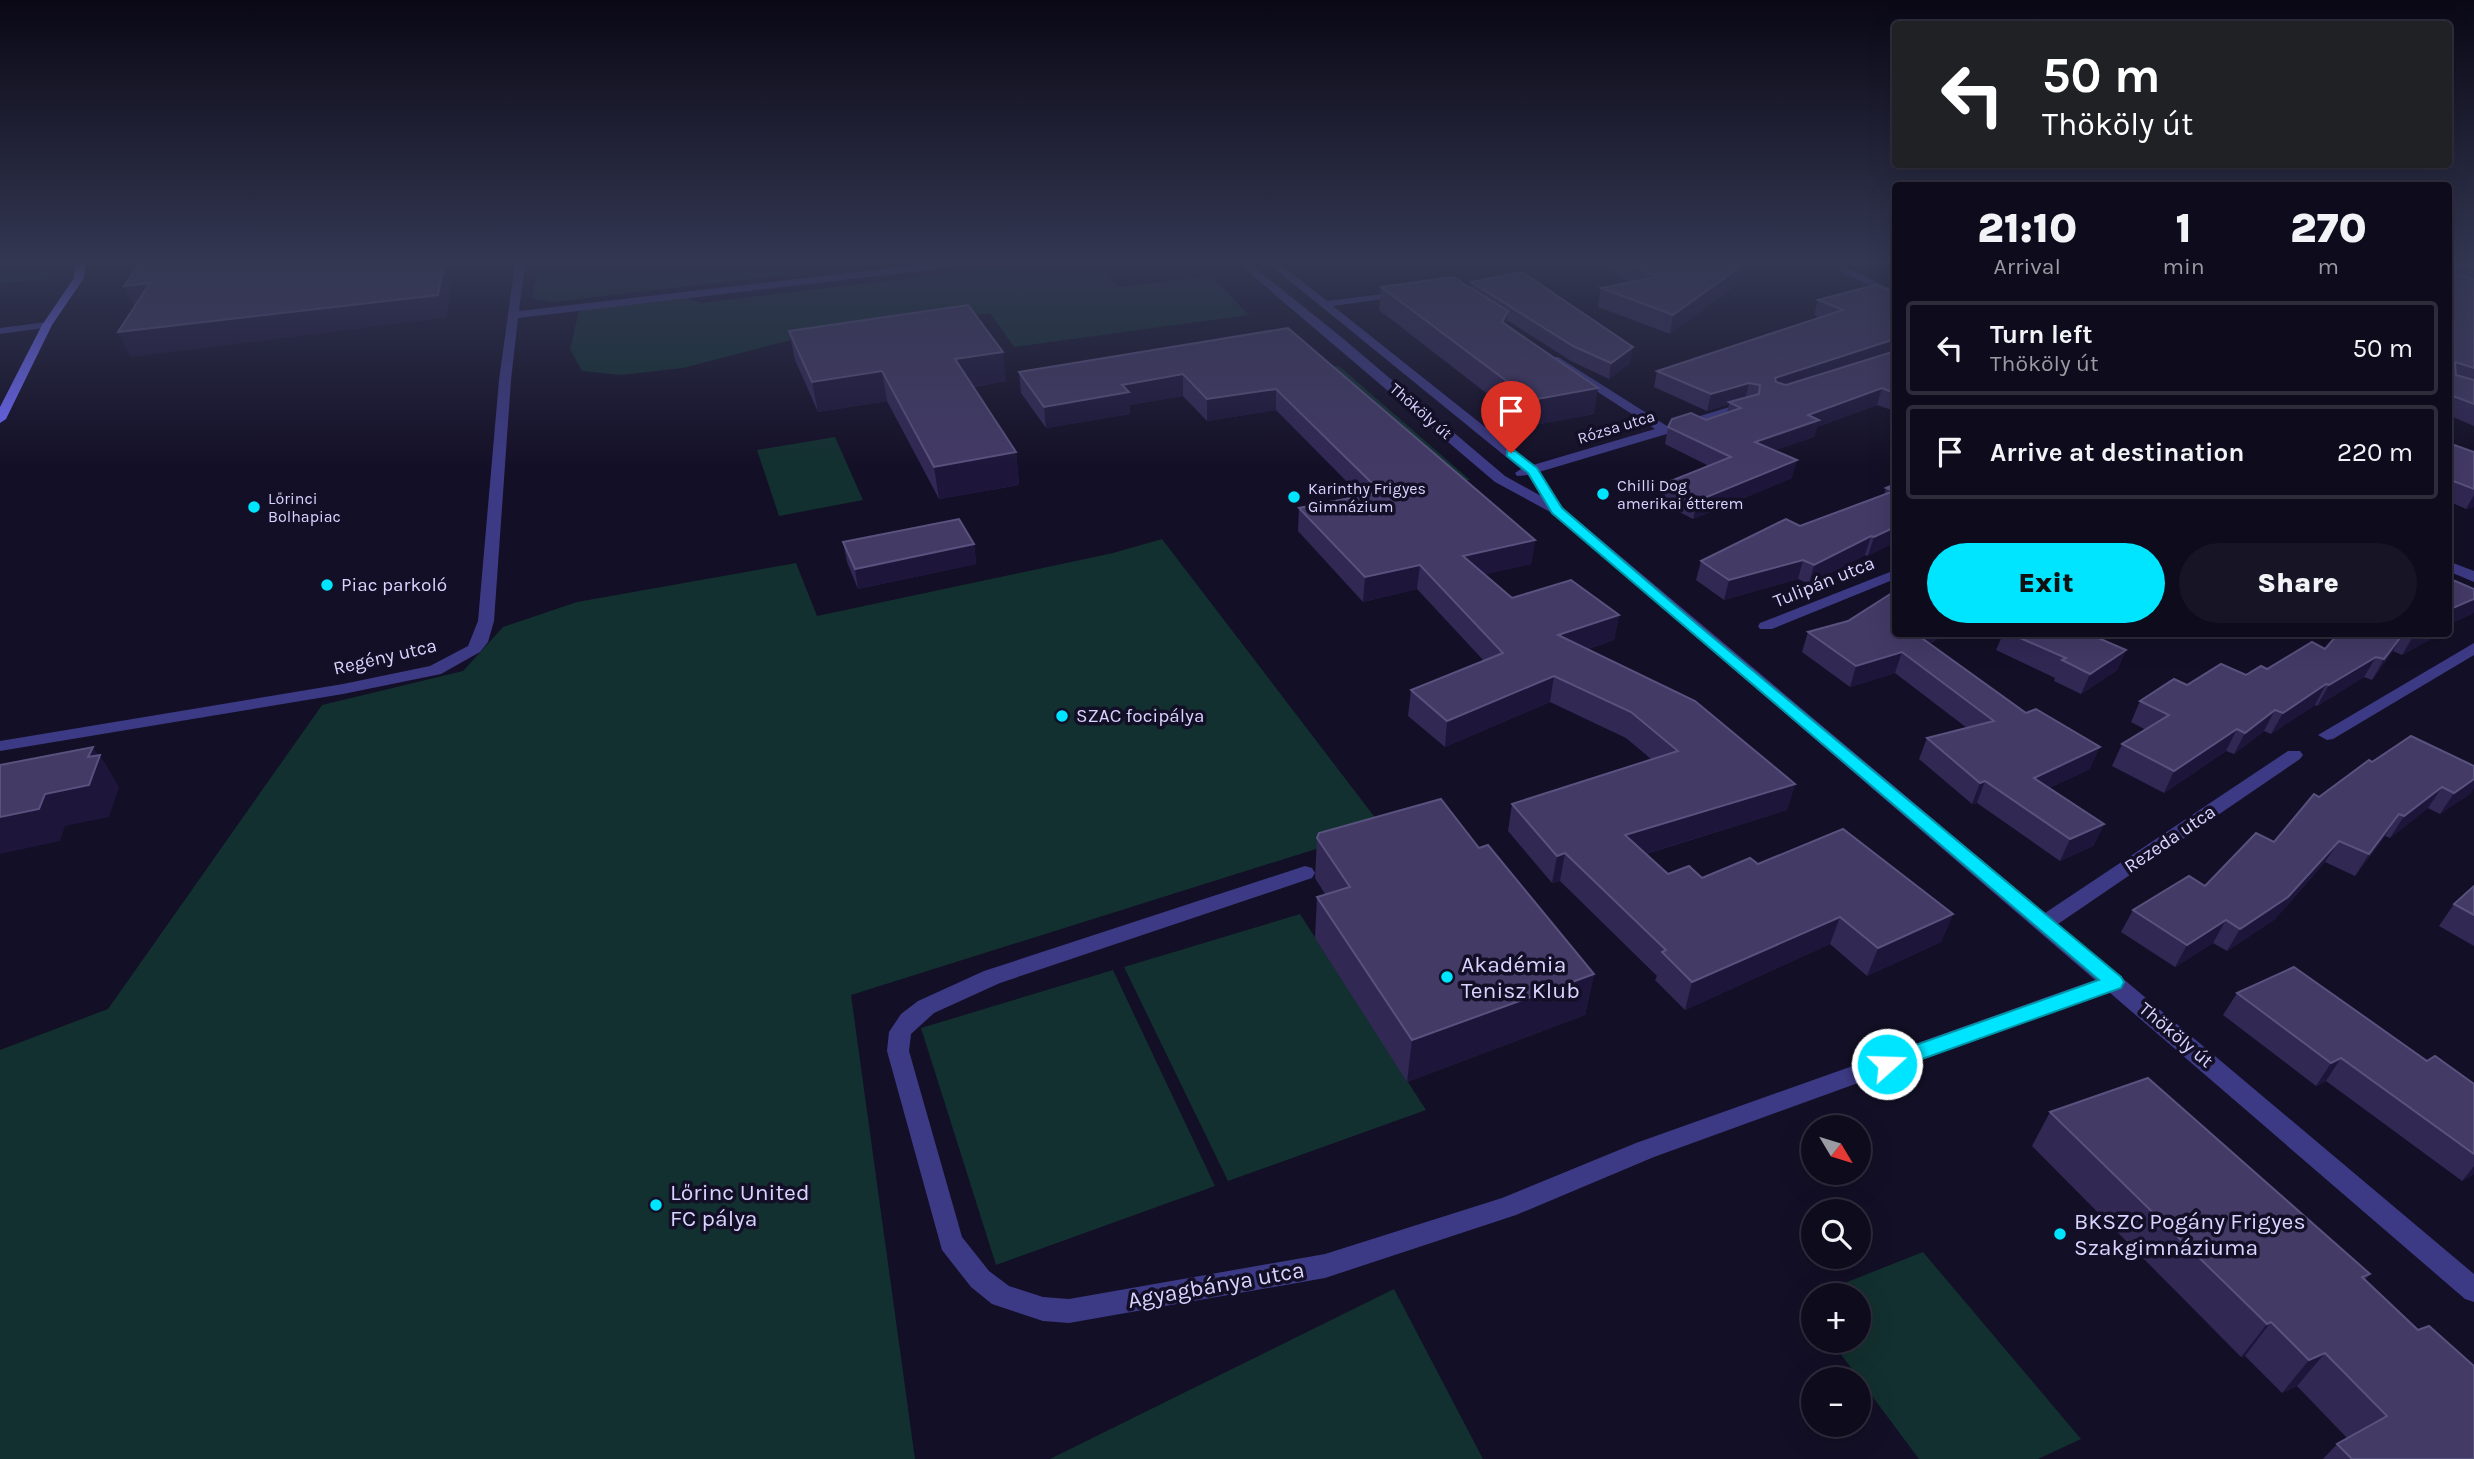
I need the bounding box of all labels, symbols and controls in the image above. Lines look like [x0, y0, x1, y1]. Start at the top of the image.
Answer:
text: 50 m [2042, 47, 2160, 104]
icon: left [1927, 49, 2018, 140]
text: Thököly út [2042, 106, 2193, 143]
text: 21:10 [1977, 203, 2077, 253]
text: 1 [2176, 203, 2192, 253]
text: 270 [2290, 203, 2367, 253]
text: Arrival [1994, 253, 2061, 280]
text: min [2162, 253, 2205, 280]
text: m [2318, 253, 2339, 280]
text: Turn left [1990, 319, 2092, 350]
icon: left [1931, 329, 1969, 367]
text: 50 m [2352, 333, 2413, 364]
text: Thököly út [1990, 350, 2099, 377]
street label: Thököly út [1386, 379, 1456, 443]
pin [1481, 381, 1541, 453]
icon: arrive [1492, 392, 1530, 430]
street label: Rózsa utca [1575, 406, 1657, 448]
icon: arrive [1931, 433, 1969, 471]
text: Arrive at destination [1990, 437, 2244, 468]
text: 220 m [2337, 437, 2413, 468]
place label: Chilli Dog amerikai étterem [1617, 476, 1743, 513]
place label: Karinthy Frigyes Gimnázium [1308, 479, 1426, 516]
marker: Chilli Dog amerikai étterem [1595, 486, 1611, 502]
place label: Lőrinci Bolhapiac [268, 489, 341, 526]
marker: Karinthy Frigyes Gimnázium [1286, 489, 1302, 505]
marker: Lőrinci Bolhapiac [246, 499, 262, 515]
button: Exit [1927, 543, 2165, 623]
button: Share [2179, 543, 2417, 623]
street label: Tulipán utca [1770, 552, 1878, 612]
place label: Piac parkoló [341, 574, 447, 596]
marker: Piac parkoló [319, 577, 335, 593]
street label: Regény utca [331, 634, 439, 680]
place label: SZAC focipálya [1076, 705, 1204, 727]
marker: SZAC focipálya [1054, 708, 1070, 724]
street label: Rezeda utca [2120, 800, 2220, 878]
place label: Akadémia Tenisz Klub [1461, 951, 1580, 1004]
marker: Akadémia Tenisz Klub [1439, 969, 1455, 985]
street label: Thököly út [2135, 998, 2217, 1072]
position arrow [1850, 1027, 1924, 1101]
north arrow [1801, 1115, 1871, 1185]
map controls [1801, 1115, 1871, 1437]
place label: Lőrinc United FC pálya [670, 1179, 810, 1232]
marker: Lőrinc United FC pálya [648, 1197, 664, 1213]
button: search [1801, 1199, 1871, 1269]
place label: BKSZC Pogány Frigyes Szakgimnáziuma [2074, 1208, 2306, 1261]
marker: BKSZC Pogány Frigyes Szakgimnáziuma [2052, 1226, 2068, 1242]
street label: Agyagbánya utca [1126, 1256, 1306, 1314]
button: + [1801, 1283, 1871, 1353]
button: − [1801, 1367, 1871, 1437]

